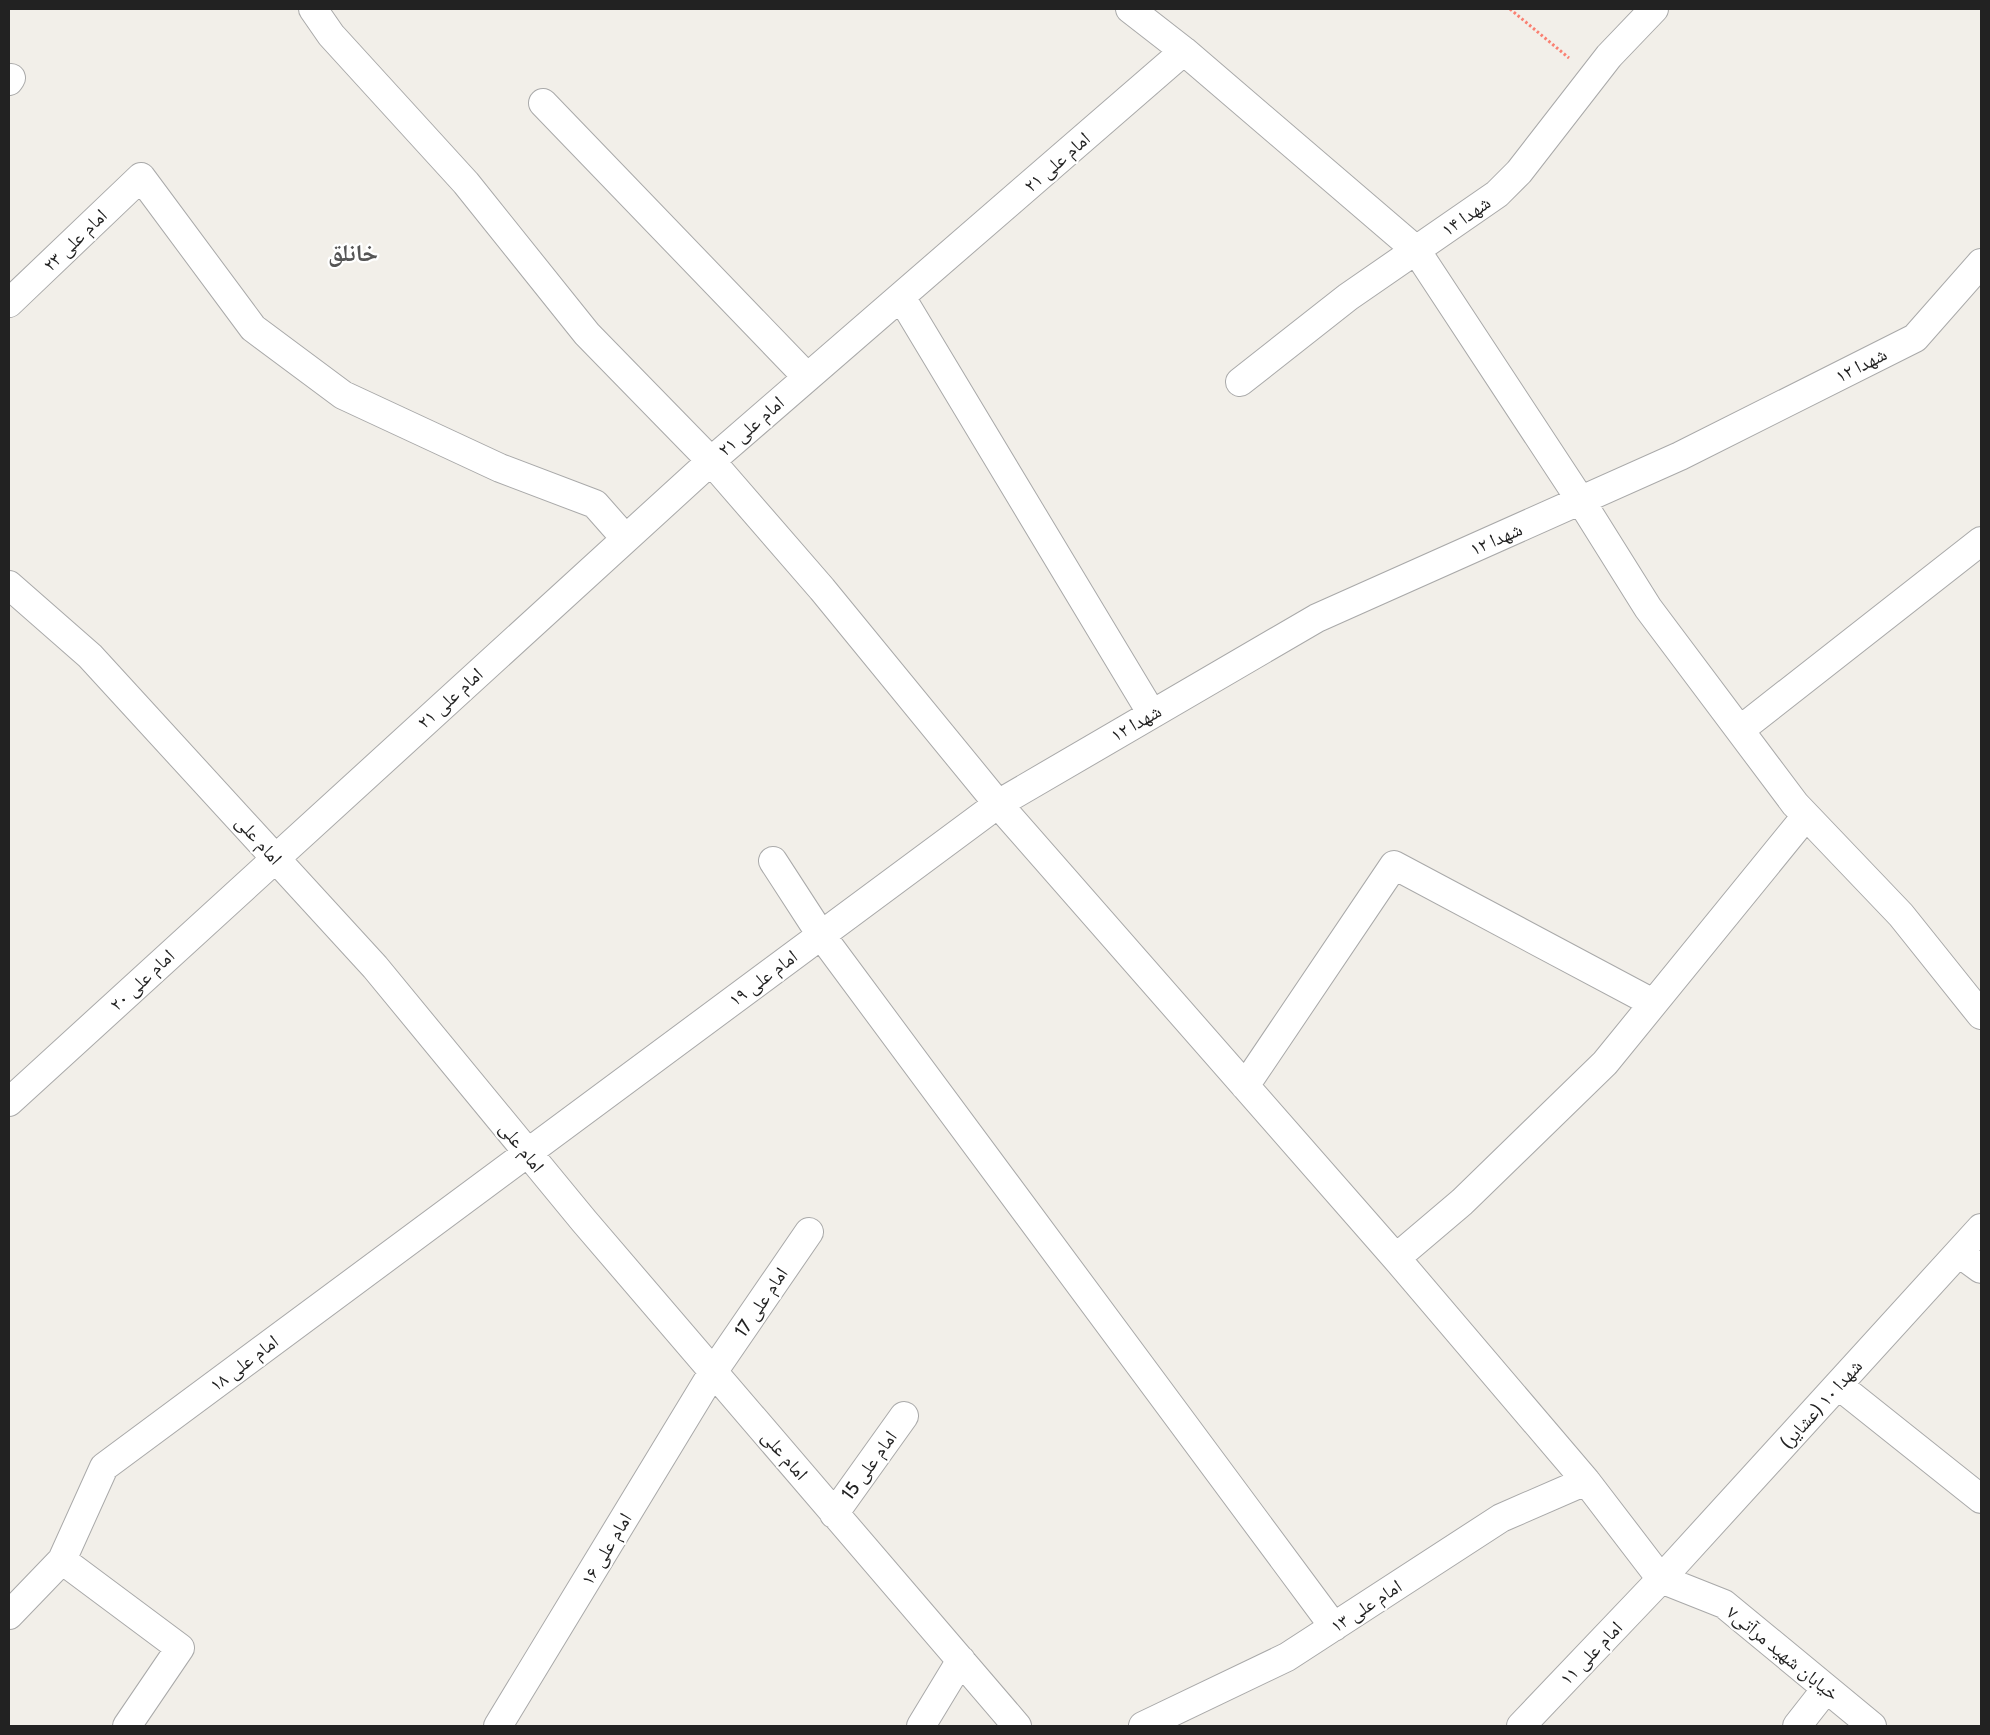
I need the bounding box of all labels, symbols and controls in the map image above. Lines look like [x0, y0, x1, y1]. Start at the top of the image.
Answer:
street label: امام علی ۲۱ [1019, 127, 1096, 198]
street label: شهدا ۱۴ [1437, 191, 1495, 241]
street label: امام علی ۲۳ [38, 204, 113, 278]
district label: خانلق [328, 238, 378, 267]
street label: شهدا ۱۲ [1831, 342, 1891, 388]
street label: امام علی ۲۱ [713, 391, 790, 462]
street label: شهدا ۱۲ [1466, 517, 1526, 561]
street label: امام علی ۲۱ [413, 663, 489, 735]
street label: شهدا ۱۲ [1107, 699, 1165, 747]
street label: امام علی [229, 810, 287, 871]
street label: امام علی ۲۰ [105, 944, 181, 1017]
street label: امام علی ۱۹ [724, 945, 803, 1013]
street label: امام علی [493, 1117, 549, 1178]
street label: امام علی 17 [729, 1263, 794, 1342]
street label: امام علی ۱۸ [205, 1330, 284, 1398]
street label: شهدا ۱۰ (عشایر) [1775, 1355, 1867, 1453]
street label: امام علی [755, 1425, 813, 1486]
street label: امام علی 15 [836, 1426, 903, 1505]
street label: امام علی ۱۶ [575, 1509, 638, 1590]
street label: امام علی ۱۳ [1326, 1575, 1407, 1639]
street label: خیابان شهید مرآتی۷ [1722, 1601, 1844, 1705]
street label: امام علی ۱۱ [1555, 1616, 1629, 1691]

